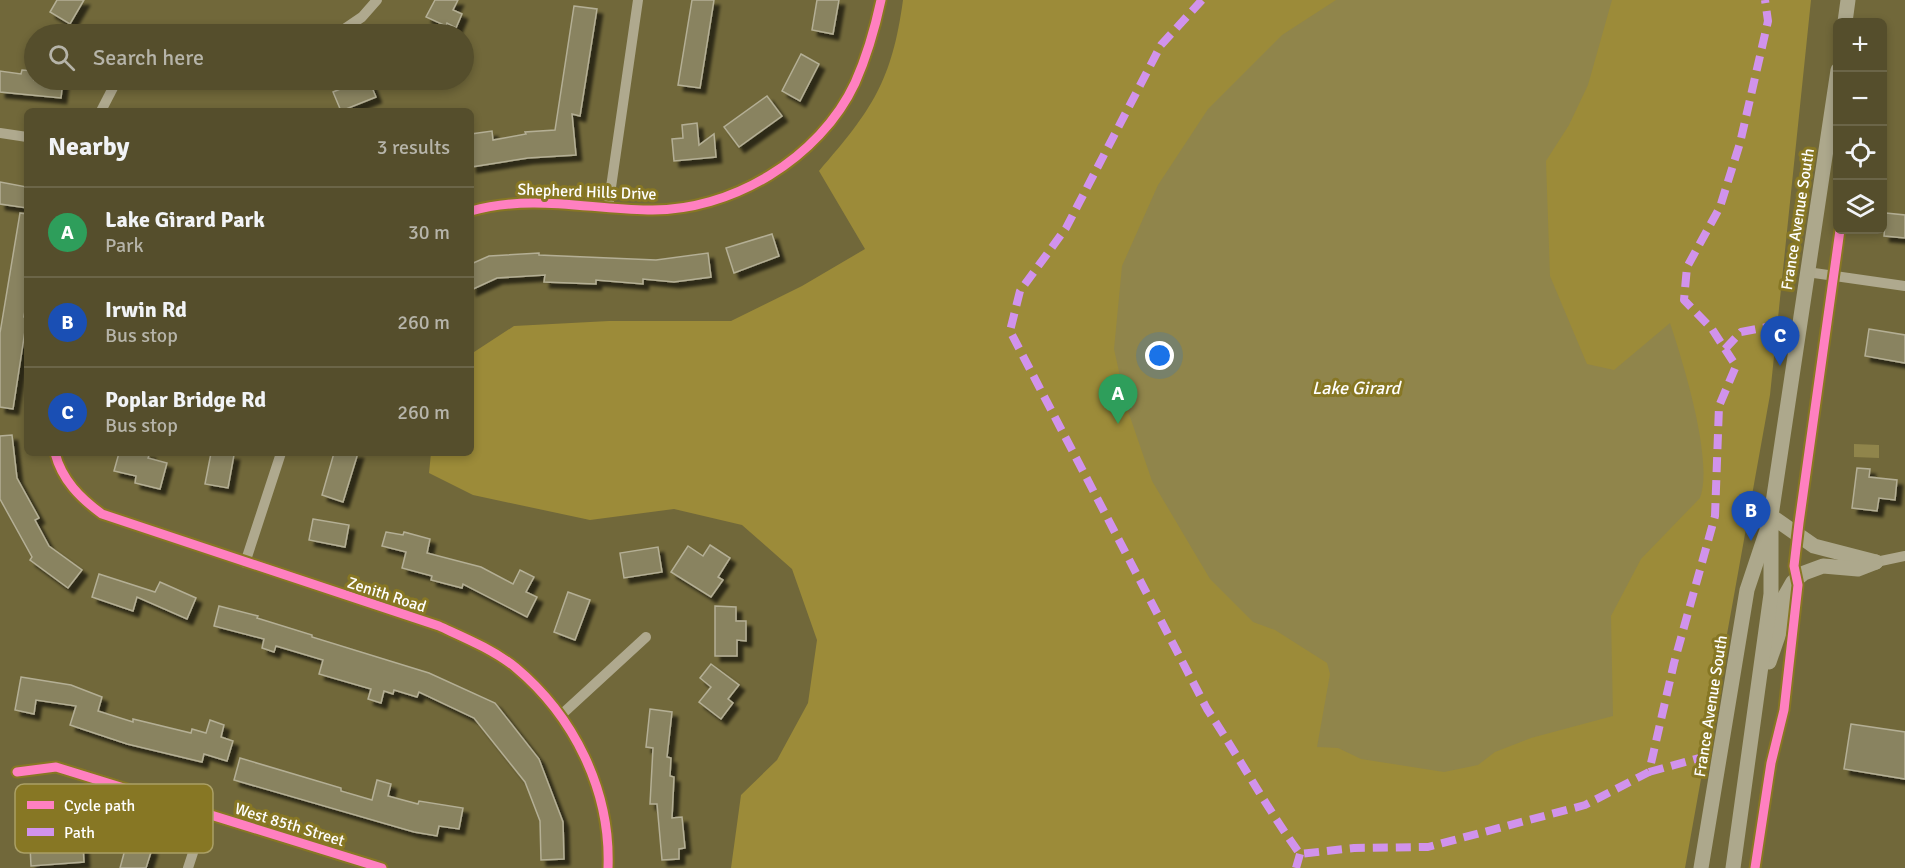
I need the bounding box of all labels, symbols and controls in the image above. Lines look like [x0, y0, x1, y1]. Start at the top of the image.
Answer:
map controls [1833, 18, 1887, 234]
button: + [1833, 18, 1887, 72]
search box [24, 24, 474, 90]
icon: search [45, 41, 78, 74]
text: Search here [93, 44, 204, 71]
button: − [1833, 72, 1887, 126]
button: locate [1833, 126, 1887, 180]
text: Nearby [48, 131, 129, 163]
text: 3 results [377, 135, 450, 160]
street label: France Avenue South [1777, 147, 1819, 292]
street label: Shepherd Hills Drive [517, 180, 657, 204]
button: layers [1833, 180, 1887, 234]
text: Lake Girard Park [105, 206, 265, 233]
text: A [61, 220, 74, 245]
text: 30 m [408, 220, 450, 245]
text: Park [105, 233, 143, 258]
text: Irwin Rd [105, 296, 187, 323]
text: B [61, 310, 74, 335]
text: 260 m [397, 310, 450, 335]
pin: C [1760, 316, 1800, 366]
text: Bus stop [105, 323, 178, 348]
your location [1145, 341, 1174, 370]
pin: A [1098, 374, 1138, 424]
water label: Lake Girard [1312, 377, 1402, 399]
text: Poplar Bridge Rd [105, 386, 266, 413]
text: C [61, 400, 74, 425]
text: 260 m [397, 400, 450, 425]
text: Bus stop [105, 413, 178, 438]
pin: B [1732, 492, 1770, 541]
street label: Zenith Road [345, 573, 429, 617]
street label: France Avenue South [1690, 634, 1732, 779]
legend [15, 784, 213, 853]
text: Cycle path [64, 796, 135, 816]
street label: West 85th Street [232, 799, 347, 851]
text: Path [64, 823, 95, 843]

